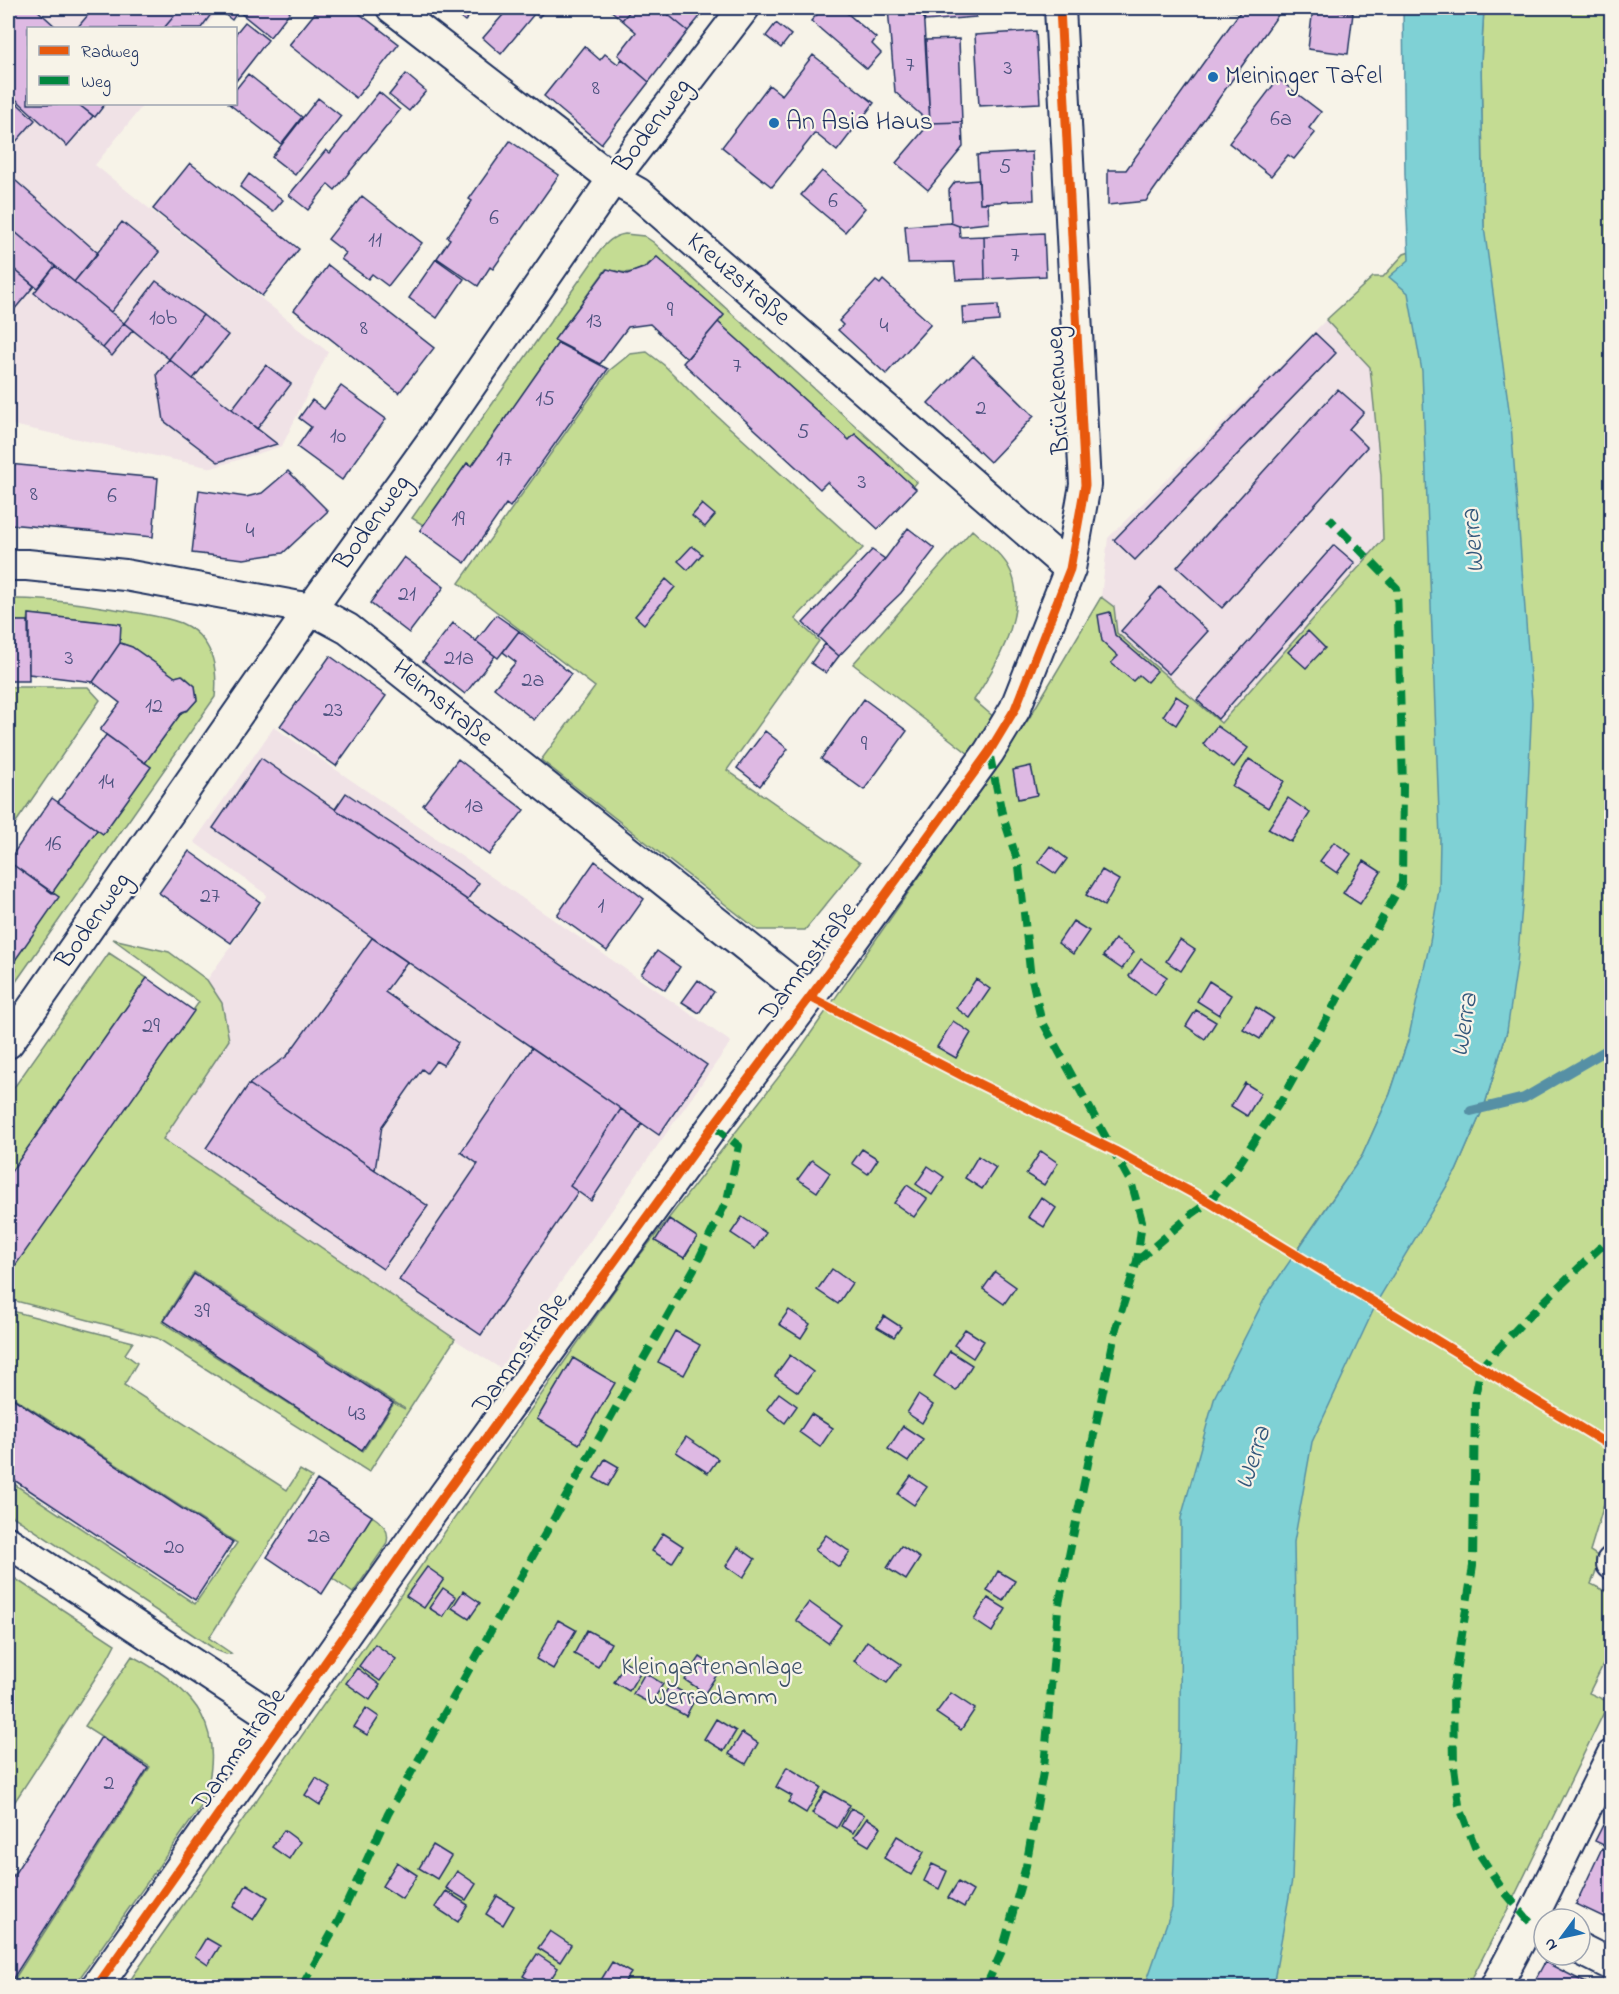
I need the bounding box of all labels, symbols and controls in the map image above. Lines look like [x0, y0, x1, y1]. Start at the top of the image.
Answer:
legend [27, 27, 237, 105]
text: Radweg [81, 40, 139, 67]
house number: 7 [905, 50, 915, 82]
house number: 3 [1003, 53, 1013, 85]
place label: Meininger Tafel [1225, 58, 1382, 96]
text: Weg [81, 70, 111, 97]
street label: Bodenweg [604, 70, 701, 182]
marker: Meininger Tafel [1206, 70, 1220, 84]
house number: 8 [592, 73, 600, 105]
place label: An Asia Haus [786, 104, 933, 142]
house number: 6a [1270, 104, 1292, 136]
marker: An Asia Haus [767, 116, 781, 130]
house number: 5 [999, 152, 1011, 184]
house number: 6 [828, 186, 838, 218]
house number: 6 [489, 203, 499, 235]
street label: Kreuzstraße [677, 224, 799, 336]
house number: 11 [368, 225, 382, 257]
house number: 7 [1010, 240, 1020, 272]
house number: 9 [667, 295, 674, 327]
house number: 10b [149, 303, 177, 335]
house number: 13 [586, 306, 602, 338]
house number: 4 [879, 311, 889, 343]
house number: 8 [360, 313, 368, 345]
street label: Brückenweg [1037, 325, 1081, 456]
house number: 7 [732, 351, 742, 383]
house number: 15 [535, 384, 555, 416]
house number: 2 [976, 393, 987, 425]
house number: 5 [797, 417, 809, 449]
house number: 10 [330, 421, 346, 453]
house number: 17 [496, 444, 512, 476]
street label: Bodenweg [325, 467, 421, 580]
house number: 3 [857, 467, 867, 499]
house number: 8 [30, 479, 38, 511]
house number: 6 [107, 481, 117, 513]
house number: 19 [451, 504, 465, 536]
water label: Werra [1452, 507, 1496, 575]
house number: 4 [245, 516, 255, 548]
house number: 21 [398, 579, 416, 611]
house number: 3 [64, 643, 74, 675]
house number: 21a [444, 643, 474, 675]
street label: Heimstraße [383, 651, 501, 757]
house number: 2a [522, 665, 544, 697]
house number: 12 [145, 691, 163, 723]
house number: 23 [323, 695, 343, 727]
house number: 9 [861, 729, 868, 761]
house number: 14 [98, 767, 114, 799]
house number: 1a [465, 791, 483, 823]
house number: 16 [45, 829, 62, 861]
street label: Bodenweg [46, 865, 141, 978]
house number: 27 [200, 881, 220, 913]
house number: 1 [598, 891, 605, 923]
street label: Dammstraße [750, 893, 867, 1031]
water label: Werra [1441, 990, 1489, 1060]
house number: 29 [142, 1011, 160, 1043]
street label: Dammstraße [463, 1285, 579, 1424]
house number: 39 [194, 1296, 210, 1328]
house number: 43 [348, 1399, 366, 1431]
water label: Werra [1226, 1421, 1283, 1495]
house number: 2a [308, 1521, 330, 1553]
house number: 20 [164, 1532, 184, 1564]
park label: Kleingartenanlage Werradamm [621, 1649, 803, 1717]
street label: Dammstraße [183, 1680, 297, 1820]
house number: 2 [104, 1768, 115, 1800]
north arrow [1532, 1907, 1592, 1967]
text: N [1538, 1933, 1564, 1955]

